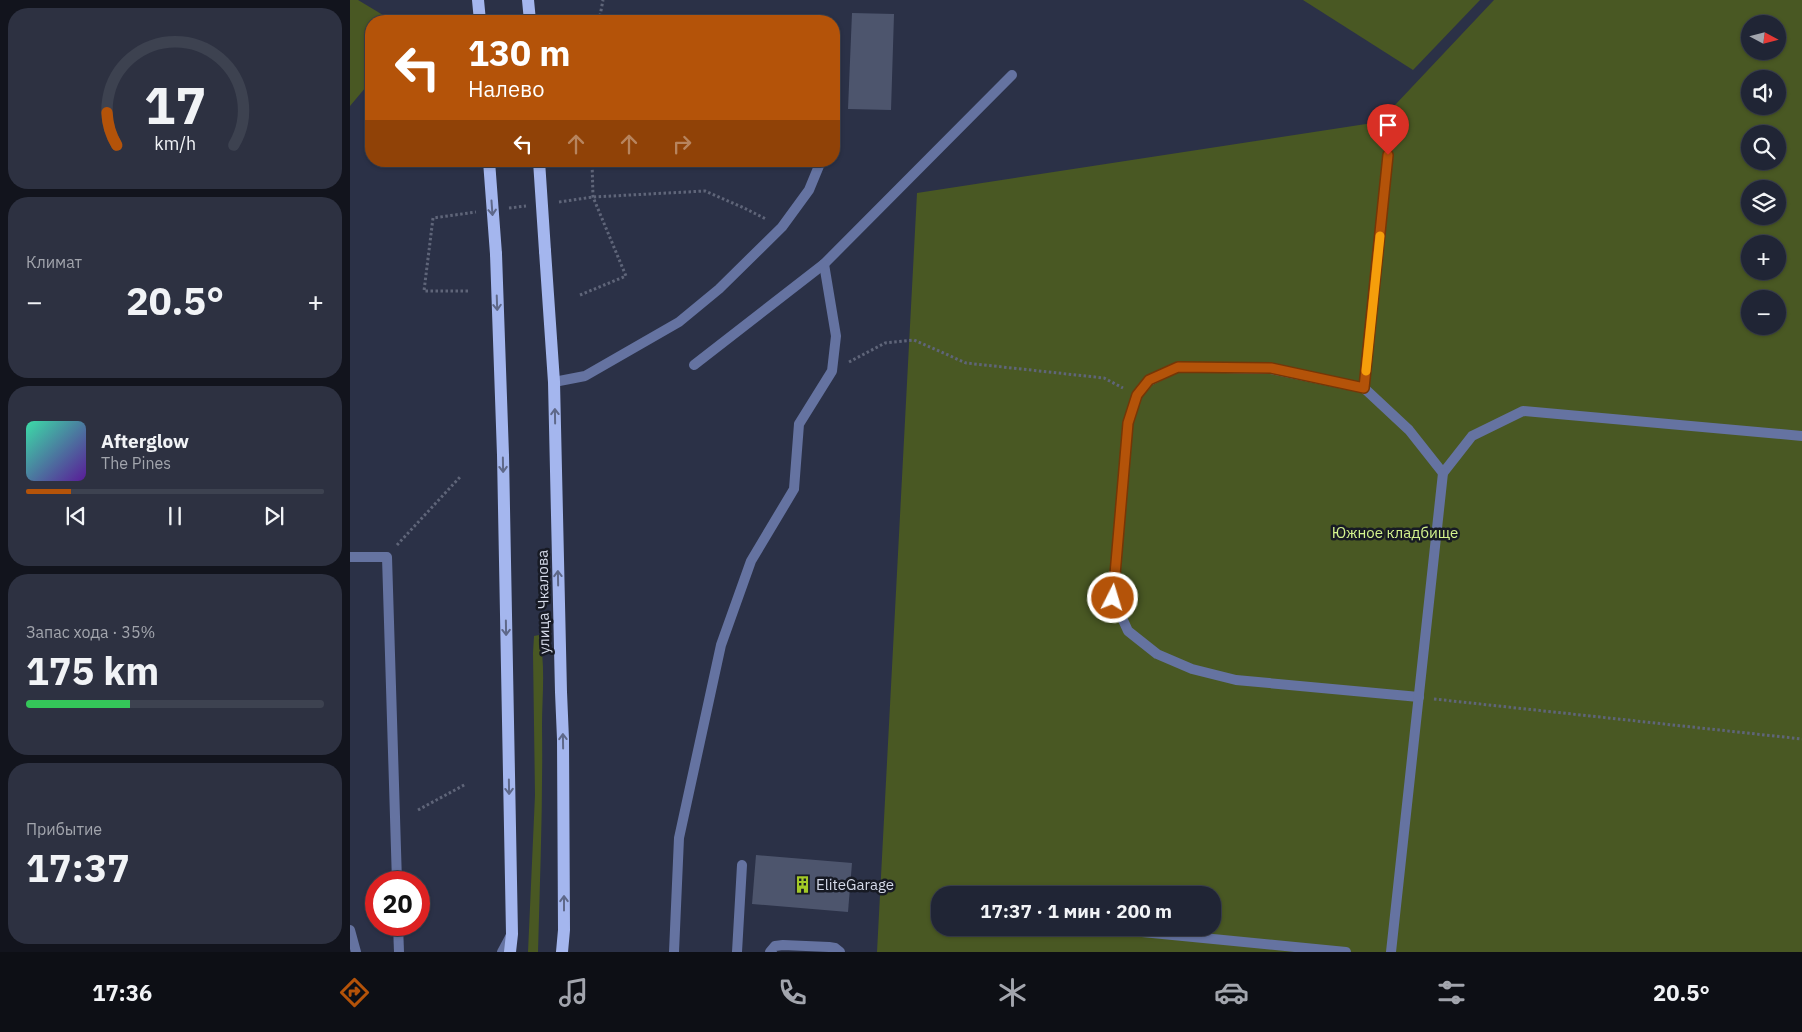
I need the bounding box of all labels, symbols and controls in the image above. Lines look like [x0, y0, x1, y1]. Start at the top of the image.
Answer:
north arrow [1741, 15, 1786, 60]
map controls [1741, 15, 1786, 335]
text: 130 m [468, 30, 571, 76]
icon: left [385, 35, 450, 100]
button: sound [1741, 70, 1786, 115]
text: 17 [144, 71, 206, 138]
text: Налево [468, 74, 545, 103]
pin [1367, 104, 1409, 155]
icon: arrive [1374, 111, 1402, 139]
button: search [1741, 125, 1786, 170]
icon: left [509, 130, 537, 158]
icon: ahead [562, 130, 590, 158]
icon: ahead [615, 130, 643, 158]
icon: right [668, 130, 696, 158]
text: km/h [154, 132, 196, 155]
button: layers [1741, 180, 1786, 225]
one-way arrow [488, 199, 497, 215]
button: + [1741, 235, 1786, 280]
text: Климат [26, 252, 82, 272]
text: 20.5° [126, 276, 224, 325]
text: − [26, 283, 43, 320]
text: + [307, 283, 324, 320]
button: − [1741, 290, 1786, 335]
one-way arrow [493, 295, 502, 311]
one-way arrow [550, 408, 560, 424]
text: Afterglow [101, 429, 189, 453]
text: The Pines [101, 453, 171, 473]
one-way arrow [498, 456, 508, 473]
icon: previous [62, 502, 90, 530]
icon: pause [161, 502, 189, 530]
icon: next [260, 502, 288, 530]
park label: Южное кладбище [1332, 523, 1458, 542]
street label: улица Чкалова [533, 550, 553, 654]
one-way arrow [554, 571, 563, 587]
position arrow [1086, 571, 1138, 623]
one-way arrow [501, 619, 511, 635]
text: Запас хода · 35% [26, 622, 155, 642]
text: 175 km [26, 646, 159, 695]
one-way arrow [558, 733, 568, 750]
one-way arrow [504, 778, 514, 795]
text: Прибытие [26, 819, 102, 839]
text: 17:37 [26, 843, 130, 892]
speed limit sign: 20 [365, 871, 430, 936]
building icon: EliteGarage [792, 874, 812, 894]
place label: EliteGarage [816, 875, 894, 894]
one-way arrow [559, 896, 569, 912]
text: 17:37 · 1 мин · 200 m [980, 899, 1172, 923]
icon: directions [337, 975, 372, 1010]
icon: music [556, 975, 591, 1010]
icon: phone [775, 975, 810, 1010]
icon: climate [995, 975, 1030, 1010]
icon: car [1214, 975, 1249, 1010]
icon: filters [1434, 975, 1469, 1010]
text: 17:36 [92, 978, 152, 1007]
text: 20.5° [1653, 978, 1710, 1007]

